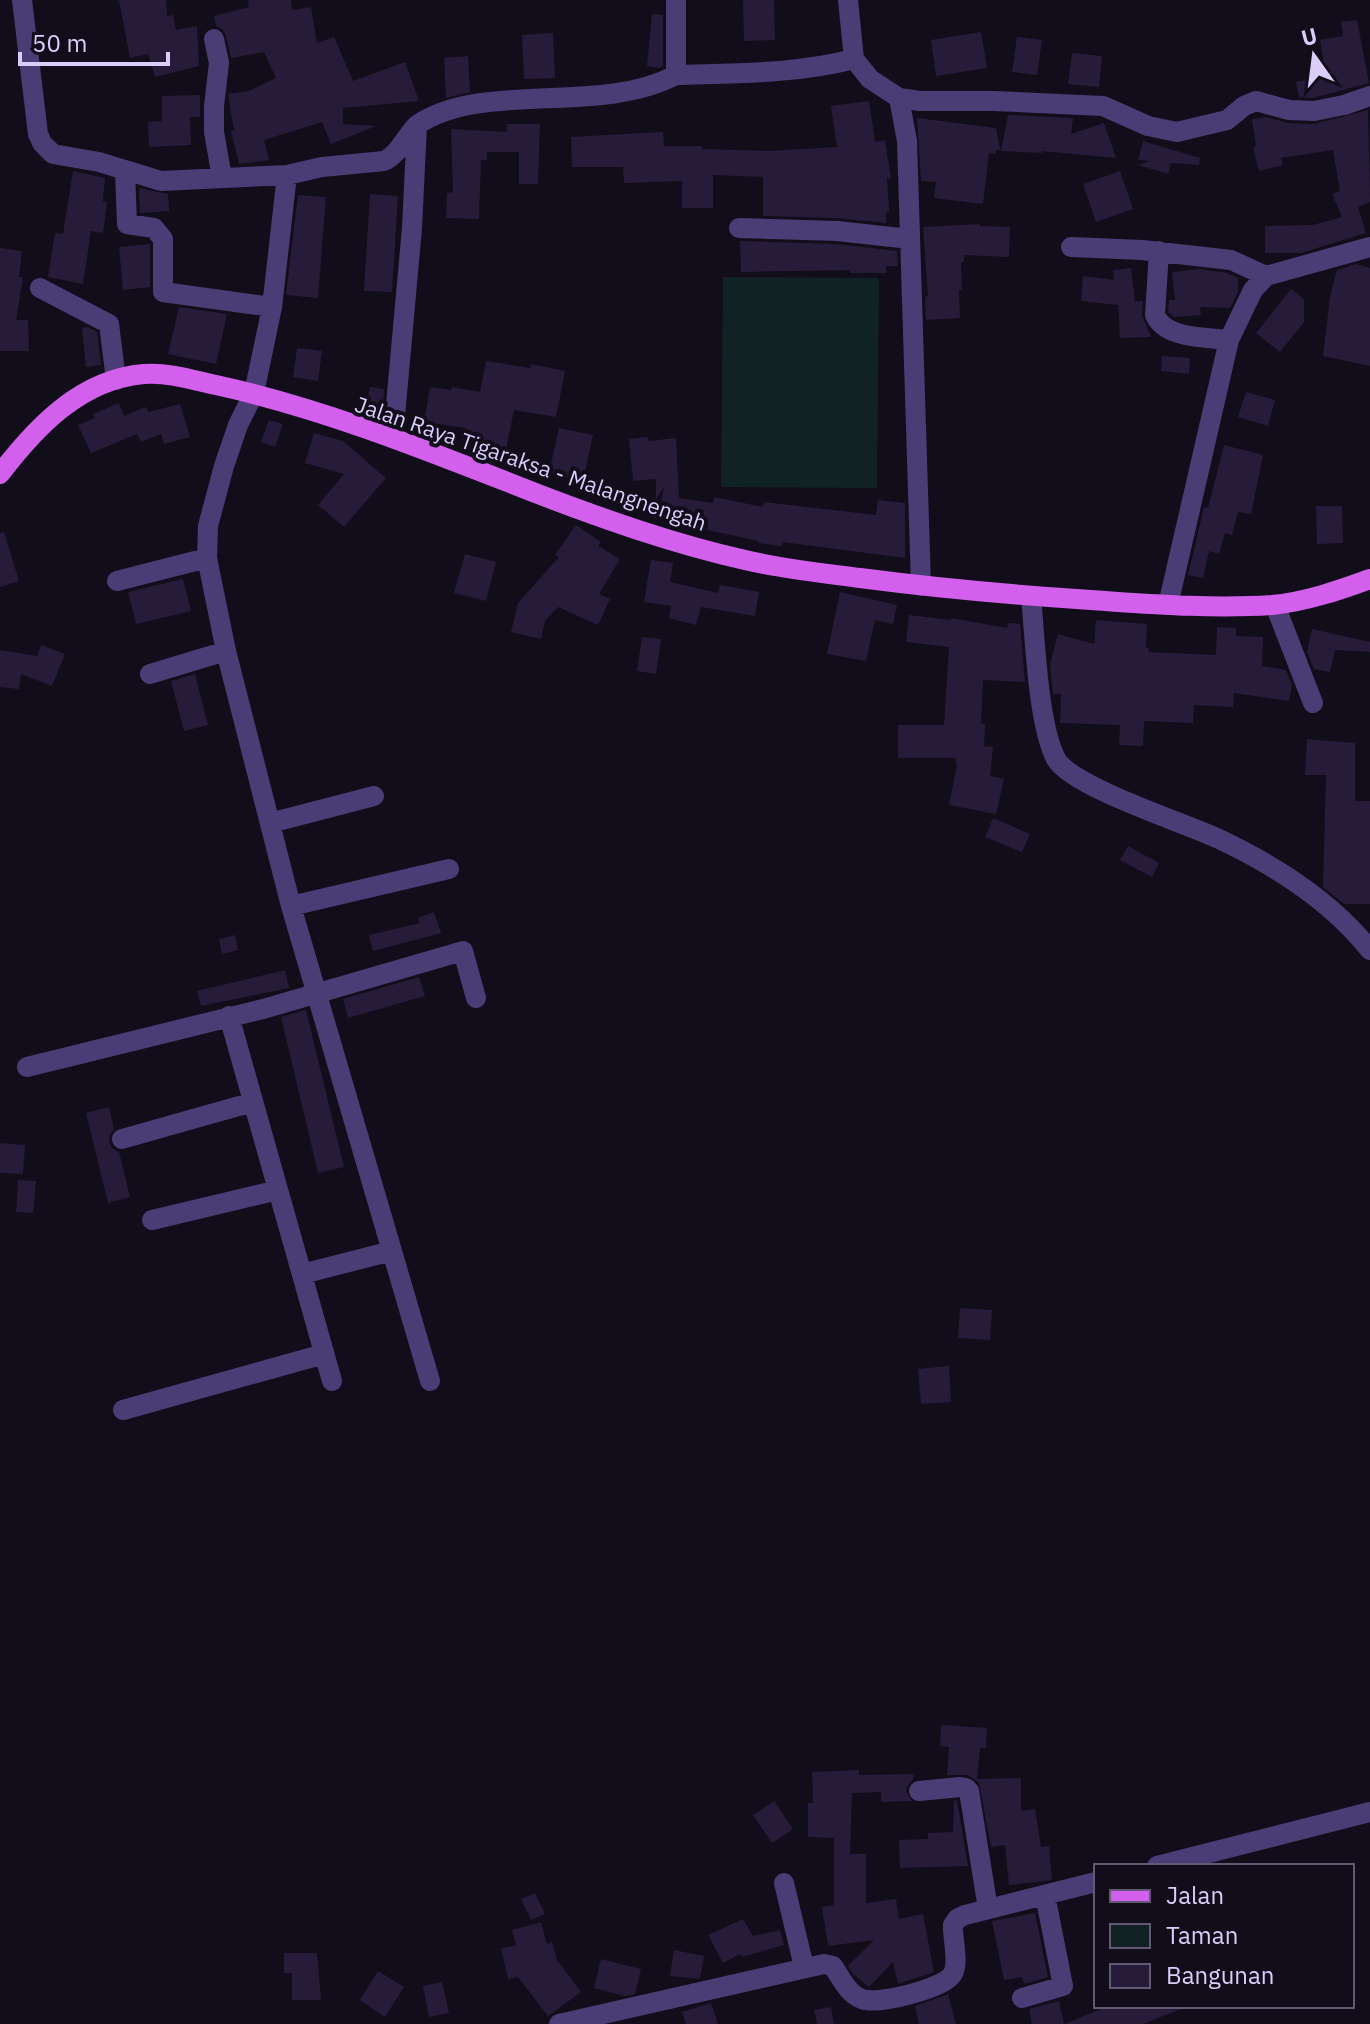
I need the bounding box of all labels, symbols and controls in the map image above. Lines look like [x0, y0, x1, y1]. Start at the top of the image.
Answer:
scale bar [20, 16, 168, 66]
north arrow [1274, 16, 1354, 96]
text: U [1298, 20, 1320, 52]
text: 50 m [32, 27, 87, 59]
street label: Jalan Raya Tigaraksa - Malangnengah [351, 389, 711, 537]
legend [1094, 1864, 1354, 2008]
text: Jalan [1166, 1879, 1224, 1911]
text: Taman [1166, 1919, 1238, 1951]
text: Bangunan [1166, 1959, 1274, 1991]

